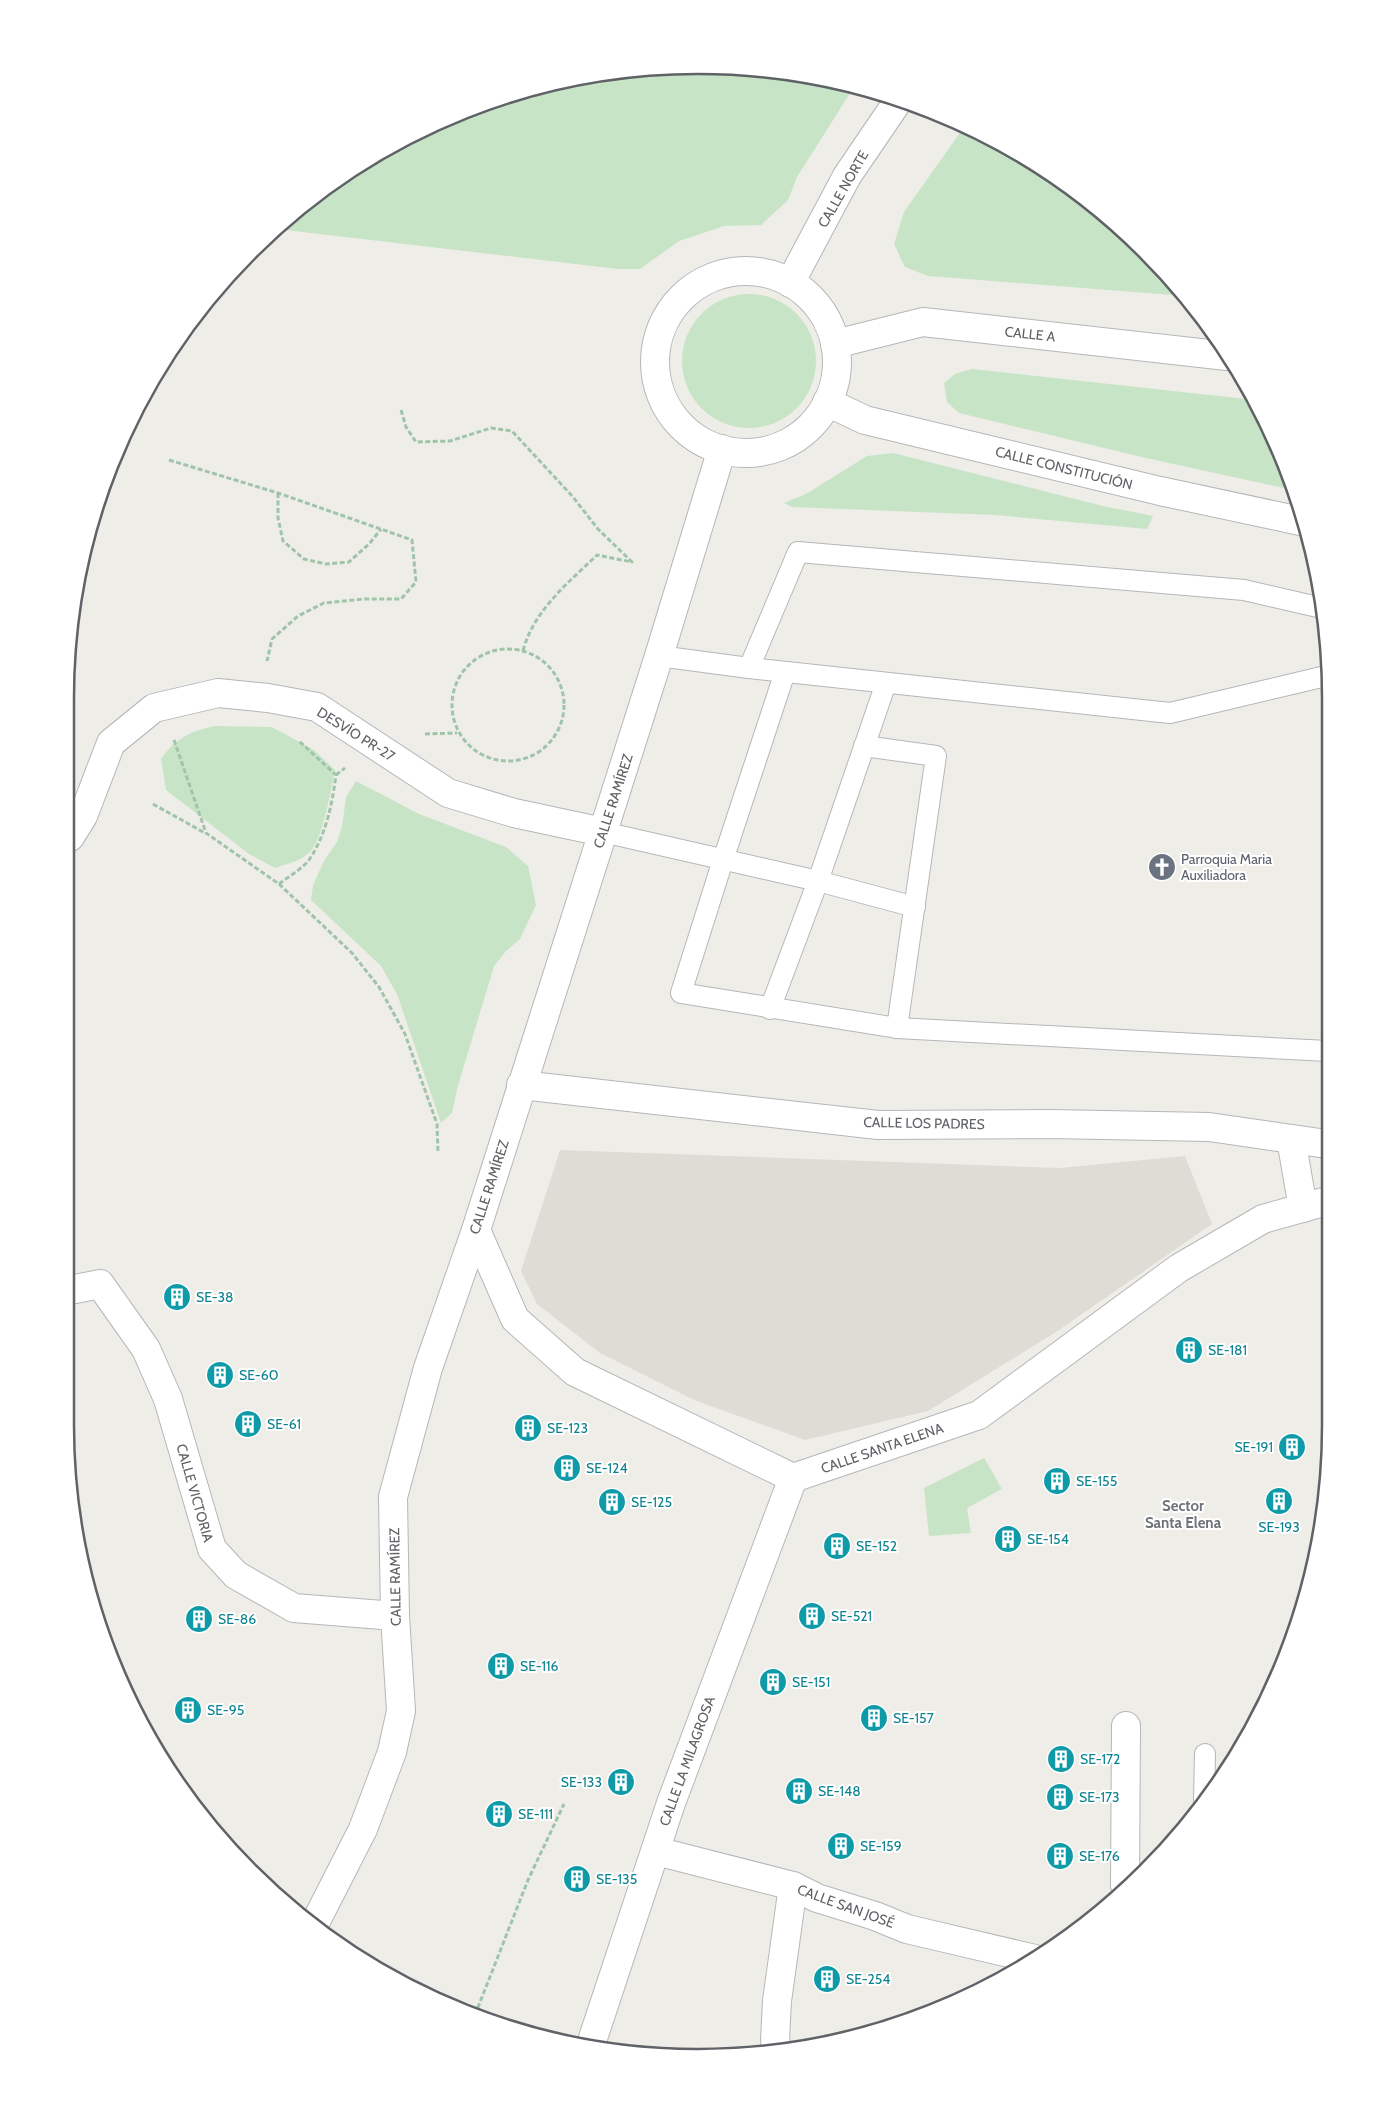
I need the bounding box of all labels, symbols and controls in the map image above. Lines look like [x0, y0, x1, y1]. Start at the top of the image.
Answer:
street label: CALLE NORTE [814, 147, 872, 231]
street label: CALLE A [1004, 322, 1057, 346]
street label: CALLE CONSTITUCIÓN [993, 442, 1135, 494]
street label: DESVÍO PR-27 [314, 703, 398, 765]
street label: CALLE RAMÍREZ [589, 751, 637, 850]
place label: Parroquia Maria Auxiliadora [1181, 850, 1272, 884]
church icon: Parroquia Maria Auxiliadora [1147, 852, 1177, 882]
street label: CALLE LOS PADRES [863, 1113, 985, 1133]
street label: CALLE RAMÍREZ [465, 1137, 513, 1236]
building icon: SE-38 [162, 1282, 192, 1312]
place label: SE-38 [196, 1288, 234, 1306]
building icon: SE-181 [1174, 1335, 1204, 1365]
place label: SE-181 [1208, 1341, 1247, 1359]
building icon: SE-60 [205, 1360, 235, 1390]
place label: SE-60 [239, 1366, 279, 1384]
building icon: SE-61 [233, 1409, 263, 1439]
building icon: SE-123 [513, 1413, 543, 1443]
place label: SE-61 [267, 1415, 301, 1433]
street label: CALLE SANTA ELENA [818, 1418, 946, 1477]
place label: SE-123 [547, 1419, 588, 1437]
building icon: SE-191 [1277, 1432, 1307, 1462]
place label: SE-191 [1234, 1438, 1273, 1456]
street label: CALLE VICTORIA [172, 1442, 218, 1545]
building icon: SE-124 [552, 1453, 582, 1483]
place label: SE-124 [586, 1459, 627, 1477]
building icon: SE-155 [1042, 1466, 1072, 1496]
place label: SE-155 [1076, 1472, 1117, 1490]
building icon: SE-193 [1264, 1486, 1294, 1516]
building icon: SE-125 [597, 1487, 627, 1517]
place label: SE-125 [631, 1493, 672, 1511]
district label: Sector Santa Elena [1145, 1497, 1222, 1532]
place label: SE-193 [1258, 1518, 1300, 1536]
building icon: SE-154 [993, 1524, 1023, 1554]
street label: CALLE RAMÍREZ [385, 1528, 405, 1626]
place label: SE-154 [1027, 1530, 1069, 1548]
building icon: SE-152 [822, 1531, 852, 1561]
place label: SE-152 [856, 1537, 897, 1555]
building icon: SE-521 [797, 1601, 827, 1631]
building icon: SE-86 [184, 1604, 214, 1634]
place label: SE-521 [831, 1607, 872, 1625]
place label: SE-86 [218, 1610, 256, 1628]
building icon: SE-116 [486, 1651, 516, 1681]
place label: SE-116 [520, 1657, 559, 1675]
building icon: SE-151 [758, 1667, 788, 1697]
place label: SE-151 [792, 1673, 830, 1691]
street label: CALLE LA MILAGROSA [655, 1693, 719, 1828]
building icon: SE-95 [173, 1695, 203, 1725]
place label: SE-95 [207, 1701, 244, 1719]
building icon: SE-157 [859, 1703, 889, 1733]
place label: SE-157 [893, 1709, 934, 1727]
building icon: SE-172 [1046, 1744, 1076, 1774]
place label: SE-172 [1080, 1750, 1120, 1768]
building icon: SE-133 [606, 1767, 636, 1797]
place label: SE-133 [561, 1773, 602, 1791]
building icon: SE-148 [784, 1776, 814, 1806]
place label: SE-148 [818, 1782, 861, 1800]
building icon: SE-173 [1045, 1782, 1075, 1812]
place label: SE-173 [1079, 1788, 1120, 1806]
building icon: SE-111 [484, 1799, 514, 1829]
place label: SE-111 [518, 1805, 553, 1823]
building icon: SE-159 [826, 1831, 856, 1861]
place label: SE-159 [860, 1837, 902, 1855]
building icon: SE-176 [1045, 1841, 1075, 1871]
place label: SE-176 [1079, 1847, 1120, 1865]
building icon: SE-135 [562, 1864, 592, 1894]
place label: SE-135 [596, 1870, 637, 1888]
street label: CALLE SAN JOSÉ [795, 1880, 897, 1932]
building icon: SE-254 [812, 1964, 842, 1994]
place label: SE-254 [846, 1970, 890, 1988]

